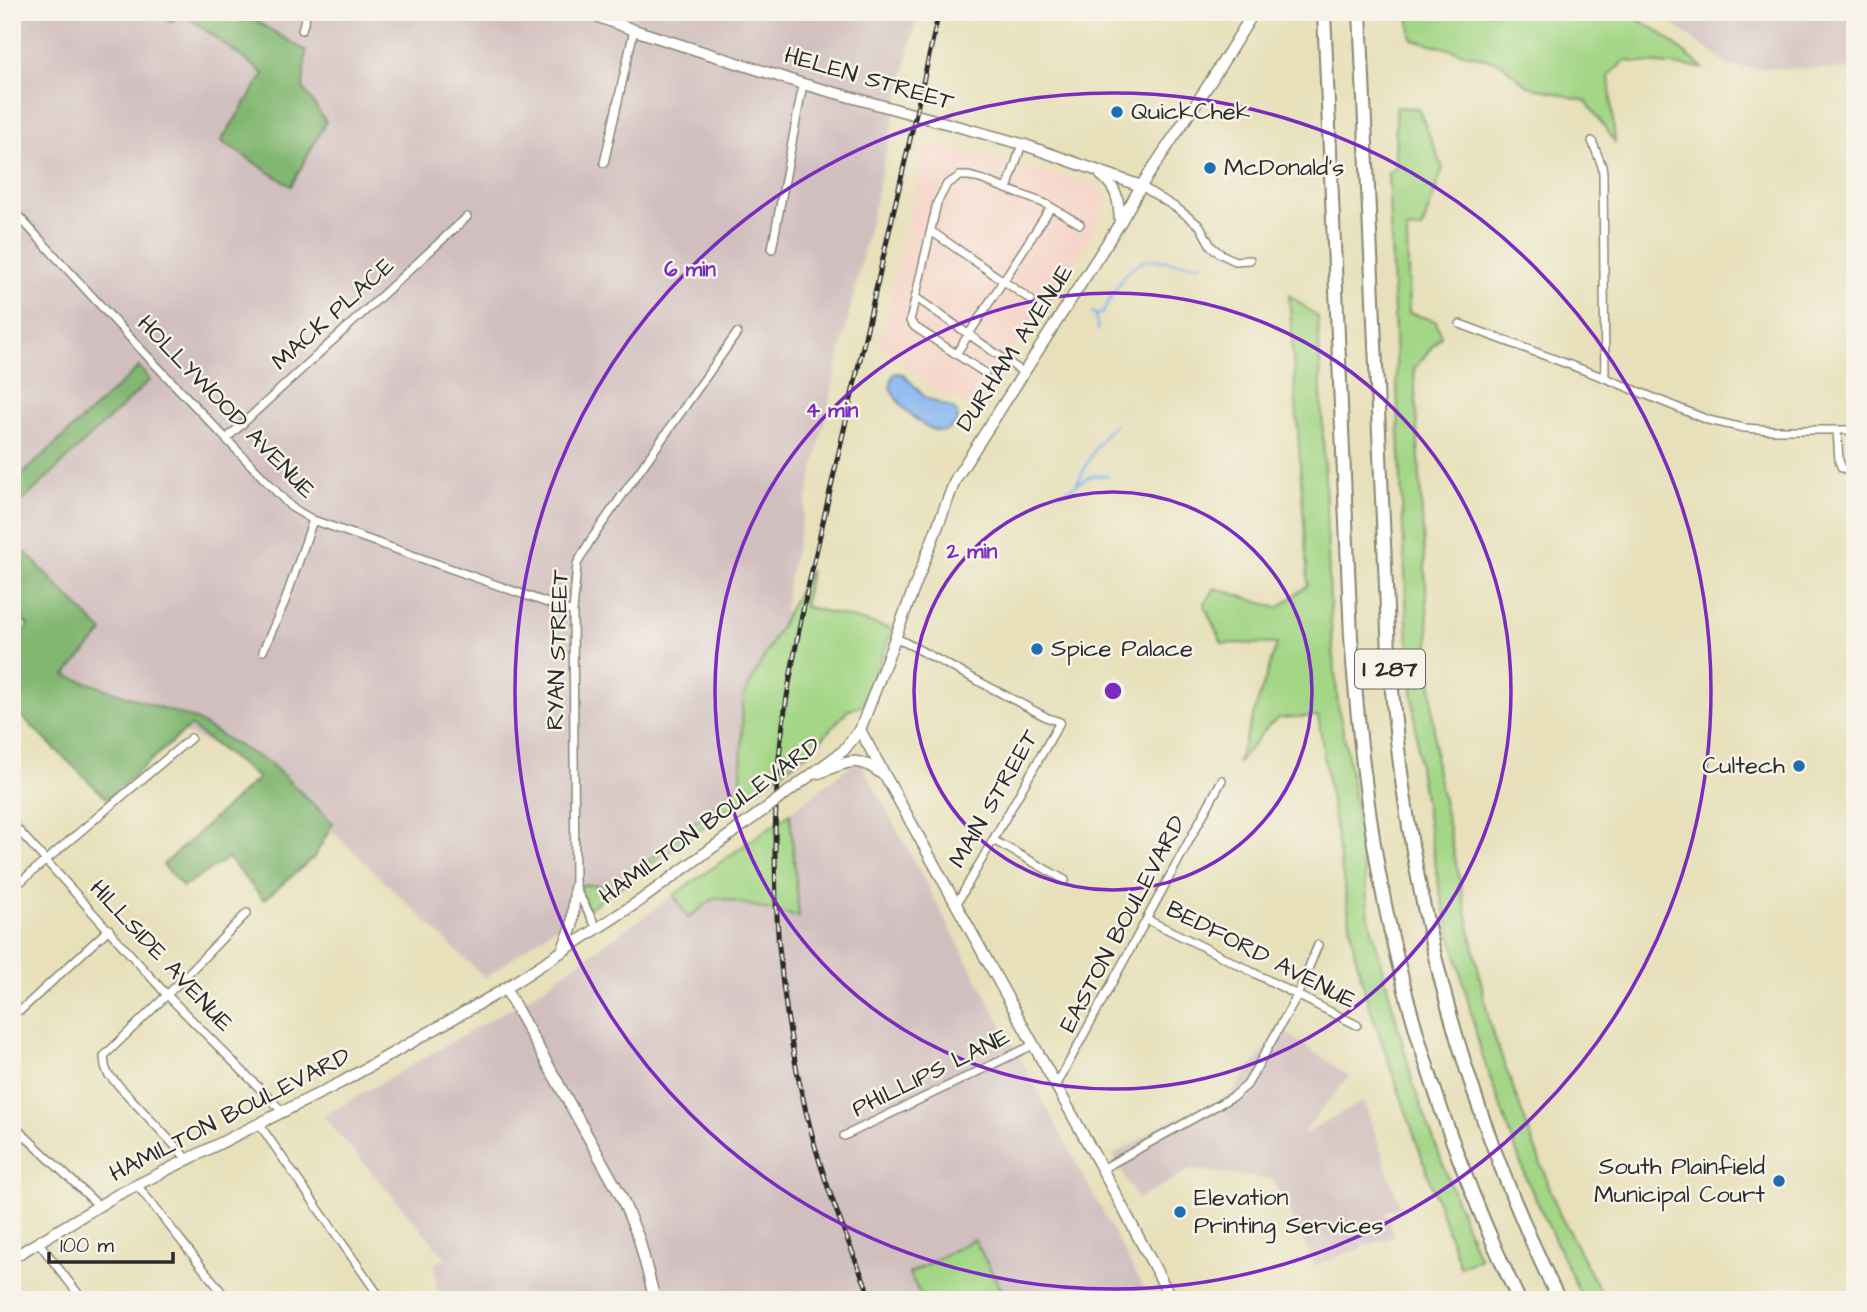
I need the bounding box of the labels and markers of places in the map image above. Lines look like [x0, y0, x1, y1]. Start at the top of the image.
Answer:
place label: QuickChek [1131, 95, 1251, 129]
marker: QuickChek [1109, 104, 1125, 120]
place label: McDonald's [1224, 151, 1344, 185]
marker: McDonald's [1202, 160, 1218, 176]
place label: Spice Palace [1051, 632, 1193, 666]
marker: Spice Palace [1029, 641, 1045, 657]
centre of rings [1101, 679, 1125, 703]
place label: Cultech [1702, 749, 1785, 783]
marker: Cultech [1791, 758, 1807, 774]
place label: South Plainfield Municipal Court [1594, 1150, 1765, 1212]
marker: South Plainfield Municipal Court [1771, 1173, 1787, 1189]
place label: Elevation Printing Services [1194, 1181, 1383, 1244]
marker: Elevation Printing Services [1172, 1204, 1188, 1220]

